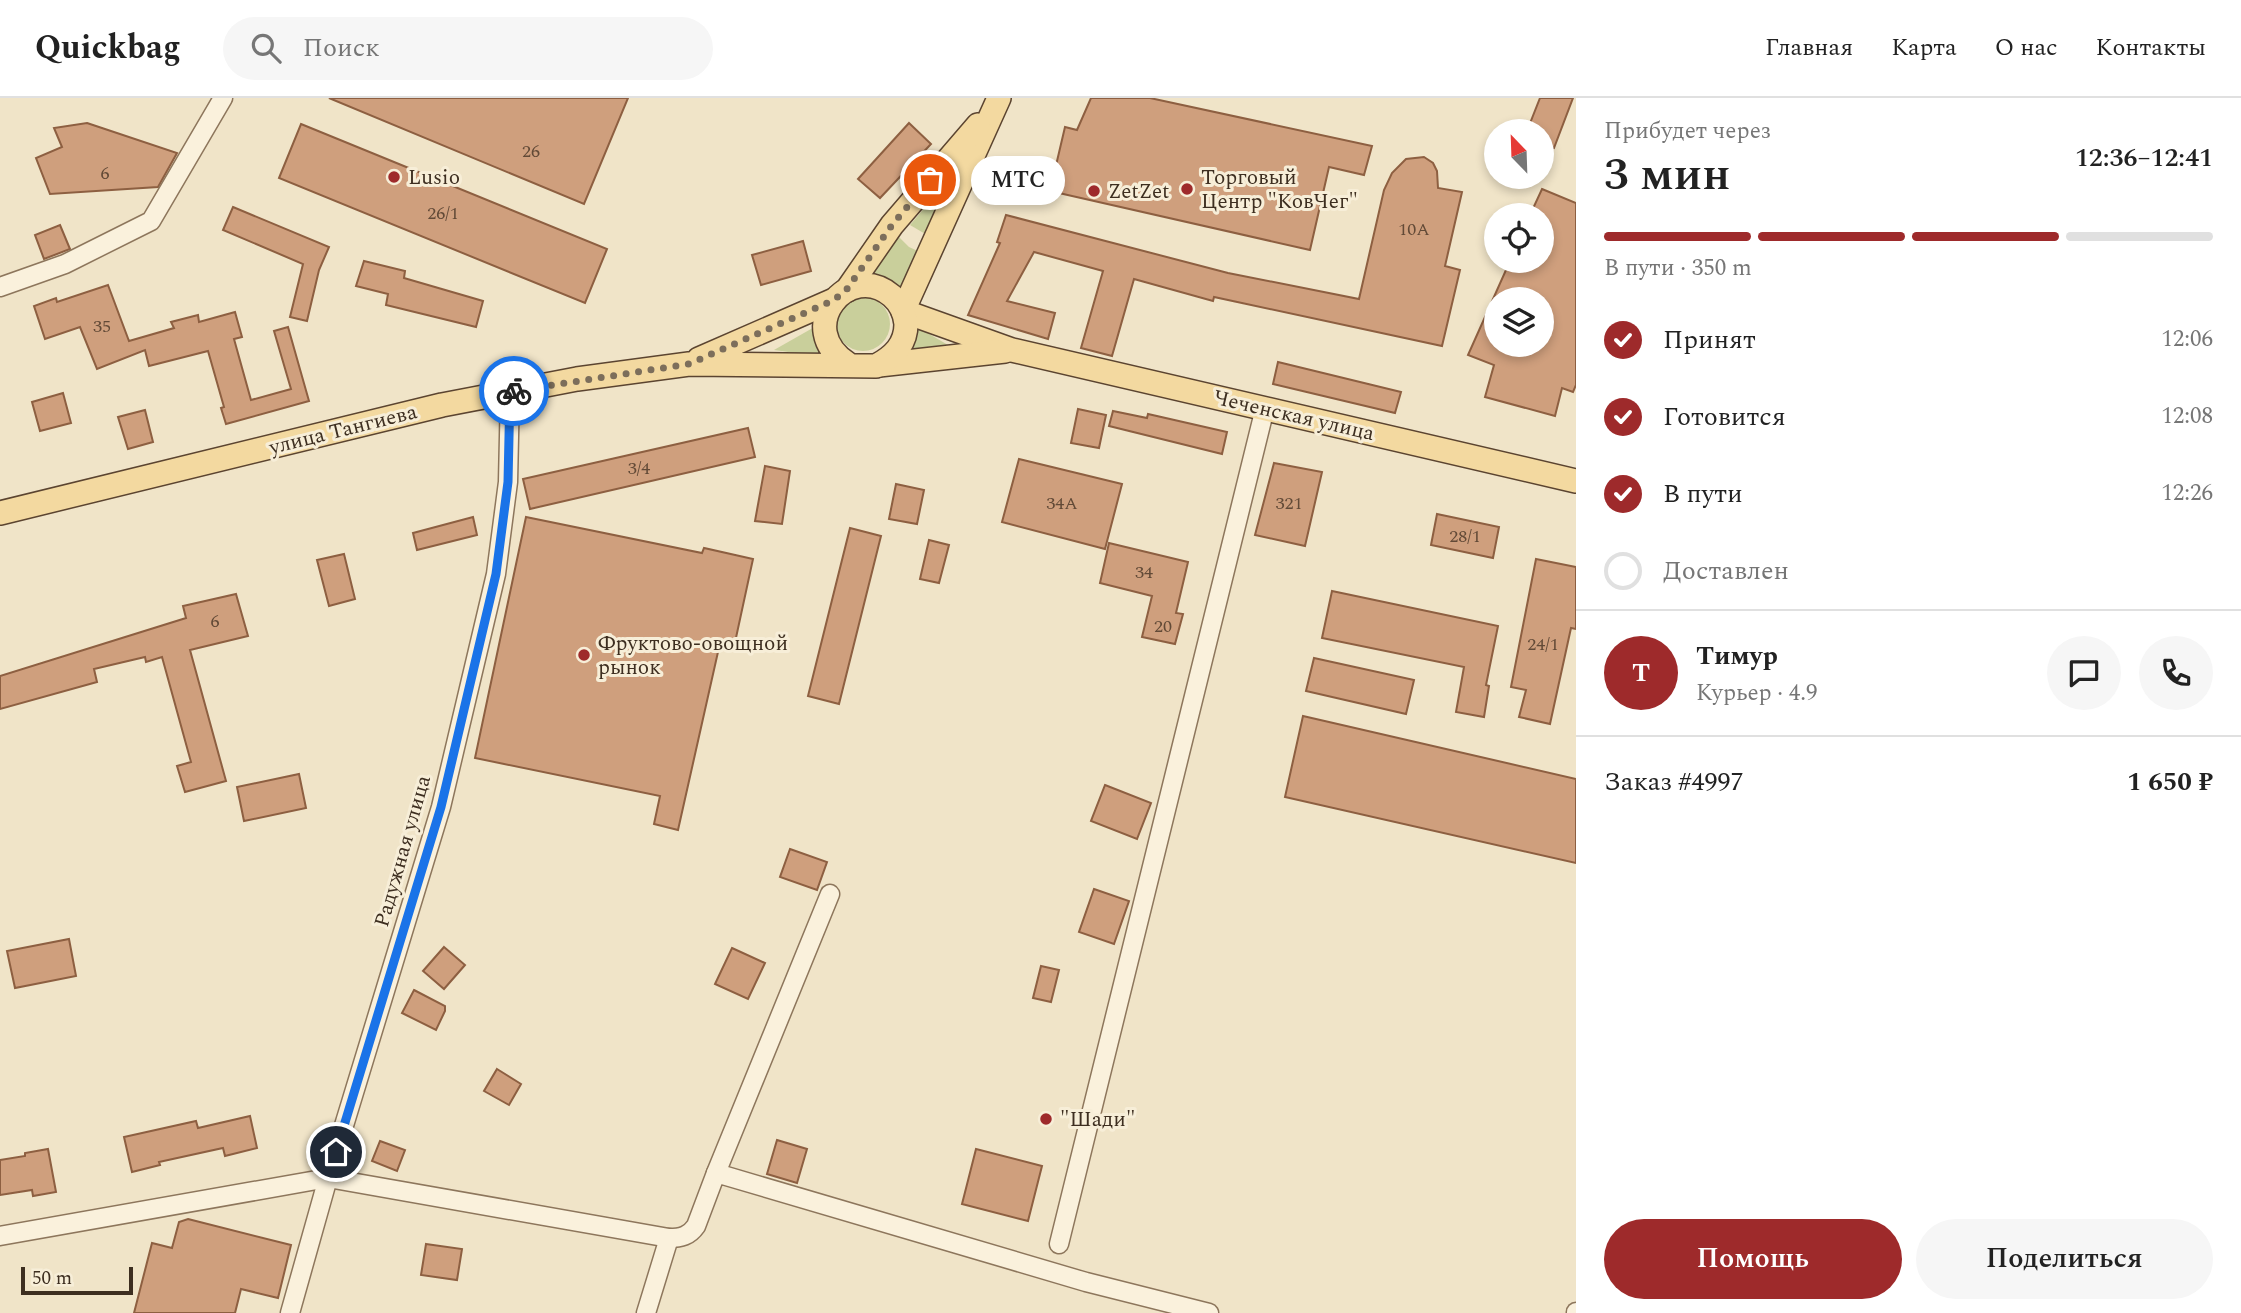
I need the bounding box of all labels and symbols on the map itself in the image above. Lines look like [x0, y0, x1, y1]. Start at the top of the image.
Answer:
north arrow [1484, 119, 1554, 189]
house number: 26 [522, 138, 540, 165]
pin [900, 150, 960, 210]
callout: МТС [972, 155, 1066, 204]
house number: 6 [101, 160, 110, 187]
place label: Lusio [408, 162, 460, 194]
place label: Торговый Центр "КовЧег" [1201, 162, 1358, 218]
marker: Lusio [386, 169, 402, 185]
place label: ZetZet [1108, 176, 1170, 208]
marker: Торговый Центр "КовЧег" [1179, 181, 1195, 197]
marker: ZetZet [1086, 183, 1102, 199]
house number: 26/1 [427, 200, 459, 227]
house number: 10А [1398, 216, 1430, 243]
house number: 35 [93, 313, 111, 340]
courier [479, 356, 549, 426]
street label: Чеченская улица [1210, 382, 1378, 450]
street label: улица Тангиева [265, 396, 421, 464]
house number: 3/4 [628, 455, 650, 482]
house number: 34А [1046, 490, 1078, 517]
house number: 321 [1276, 490, 1303, 517]
house number: 28/1 [1449, 523, 1481, 550]
house number: 34 [1135, 559, 1153, 586]
house number: 6 [211, 608, 220, 635]
house number: 20 [1154, 613, 1172, 640]
place label: Фруктово-овощной рынок [598, 628, 788, 684]
house number: 24/1 [1527, 631, 1559, 658]
marker: Фруктово-овощной рынок [576, 647, 592, 663]
street label: Радужная улица [366, 771, 440, 931]
place label: "Шади" [1060, 1104, 1135, 1136]
marker: "Шади" [1038, 1111, 1054, 1127]
pin [306, 1122, 366, 1182]
scale bar [21, 1264, 133, 1296]

